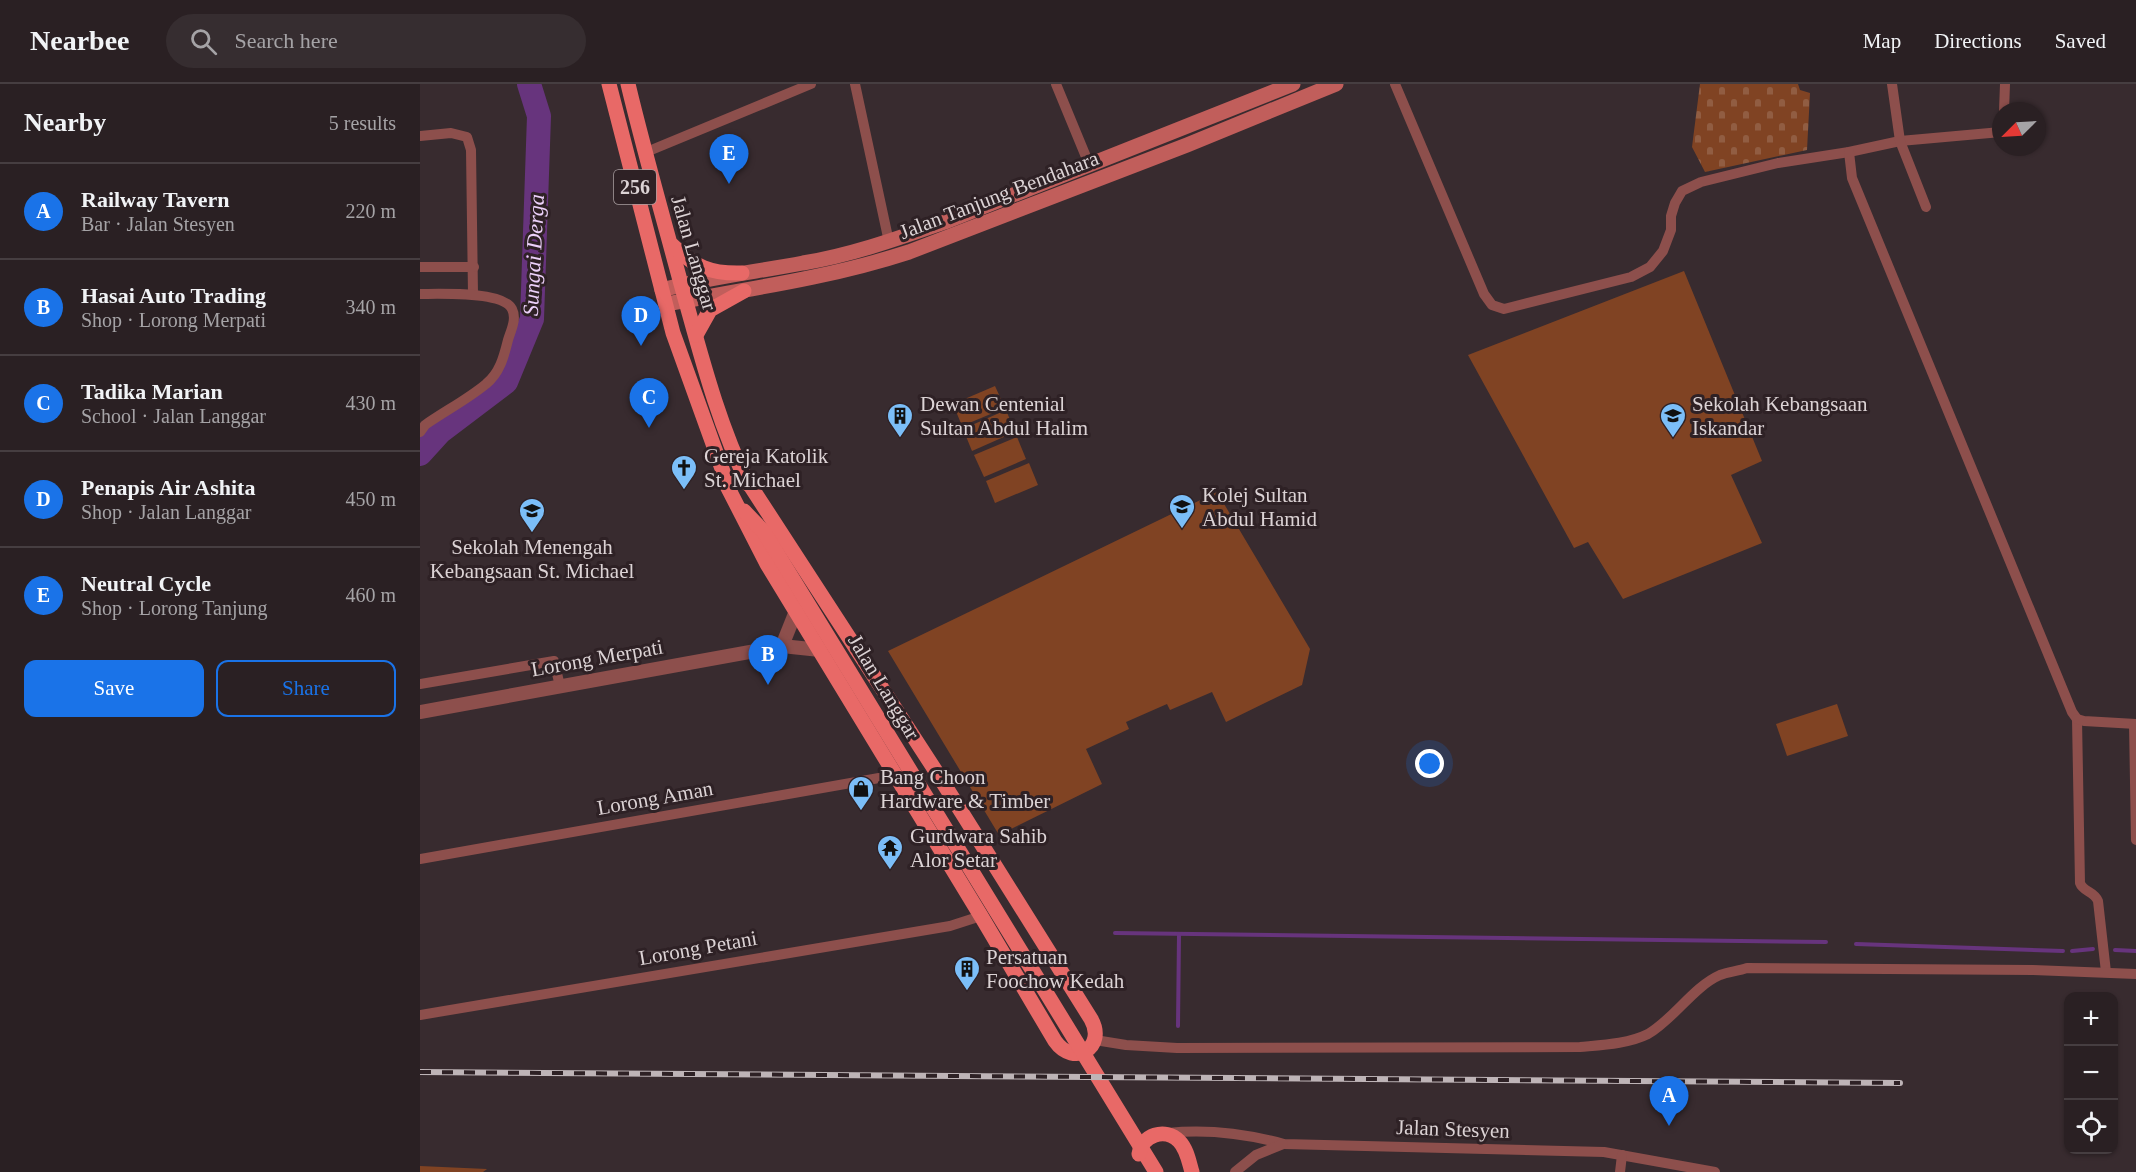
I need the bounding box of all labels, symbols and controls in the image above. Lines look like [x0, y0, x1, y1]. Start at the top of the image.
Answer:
search box [166, 14, 586, 68]
text: Nearbee [30, 25, 130, 56]
icon: search [187, 25, 220, 58]
text: Search here [235, 28, 338, 53]
text: Map [1863, 29, 1901, 53]
text: Directions [1934, 29, 2022, 53]
text: Saved [2055, 29, 2106, 53]
north arrow [1992, 102, 2046, 156]
text: Nearby [24, 108, 106, 137]
text: 5 results [329, 112, 396, 134]
pin: E [710, 135, 748, 184]
street label: Jalan Tanjung Bendahara [896, 146, 1103, 244]
road number: 256 [614, 170, 656, 204]
text: Railway Tavern [81, 187, 230, 212]
water label: Sungai Derga [518, 193, 549, 317]
street label: Jalan Langgar [666, 193, 722, 313]
text: A [36, 200, 51, 222]
text: 220 m [345, 200, 396, 222]
text: Bar · Jalan Stesyen [81, 213, 235, 235]
text: Hasai Auto Trading [81, 283, 266, 308]
text: B [37, 296, 50, 318]
text: 340 m [345, 296, 396, 318]
pin: D [622, 296, 660, 346]
text: Shop · Lorong Merpati [81, 309, 266, 331]
pin: C [630, 378, 668, 428]
text: Tadika Marian [81, 379, 223, 404]
text: C [36, 392, 51, 414]
text: 430 m [345, 392, 396, 414]
place label: Dewan Centenial Sultan Abdul Halim [920, 392, 1088, 440]
place label: Sekolah Kebangsaan Iskandar [1692, 392, 1868, 440]
building icon: Dewan Centenial Sultan Abdul Halim [885, 401, 915, 439]
school or university icon: Sekolah Kebangsaan Iskandar [1658, 401, 1688, 439]
text: School · Jalan Langgar [81, 405, 266, 427]
place label: Gereja Katolik St. Michael [704, 444, 829, 492]
church icon: Gereja Katolik St. Michael [669, 453, 699, 491]
text: Penapis Air Ashita [81, 475, 255, 500]
place label: Kolej Sultan Abdul Hamid [1202, 483, 1317, 531]
text: D [36, 488, 51, 510]
text: 450 m [345, 488, 396, 510]
school or university icon: Kolej Sultan Abdul Hamid [1167, 492, 1197, 530]
school or university icon: Sekolah Menengah Kebangsaan St. Michael [517, 496, 547, 534]
text: Shop · Jalan Langgar [81, 501, 252, 523]
place label: Sekolah Menengah Kebangsaan St. Michael [430, 535, 635, 583]
text: Neutral Cycle [81, 571, 211, 596]
text: E [37, 584, 50, 606]
text: 460 m [345, 584, 396, 606]
text: Shop · Lorong Tanjung [81, 597, 268, 619]
street label: Jalan Langgar [843, 630, 925, 744]
street label: Lorong Merpati [529, 635, 665, 681]
pin: B [748, 636, 788, 685]
button: Save [24, 660, 204, 717]
button: Share [216, 660, 396, 717]
your location [1415, 749, 1444, 778]
place label: Bang Choon Hardware & Timber [880, 765, 1050, 813]
shop icon: Bang Choon Hardware & Timber [846, 774, 876, 812]
street label: Lorong Aman [595, 776, 715, 820]
place label: Gurdwara Sahib Alor Setar [910, 824, 1047, 872]
temple icon: Gurdwara Sahib Alor Setar [875, 833, 905, 871]
street label: Lorong Petani [637, 926, 759, 970]
place label: Persatuan Foochow Kedah [986, 945, 1125, 993]
building icon: Persatuan Foochow Kedah [952, 954, 982, 992]
map controls [2064, 992, 2118, 1154]
button: + [2064, 992, 2118, 1046]
button: − [2064, 1046, 2118, 1100]
pin: A [1650, 1076, 1688, 1126]
button: locate [2064, 1100, 2118, 1154]
street label: Jalan Stesyen [1396, 1115, 1511, 1143]

